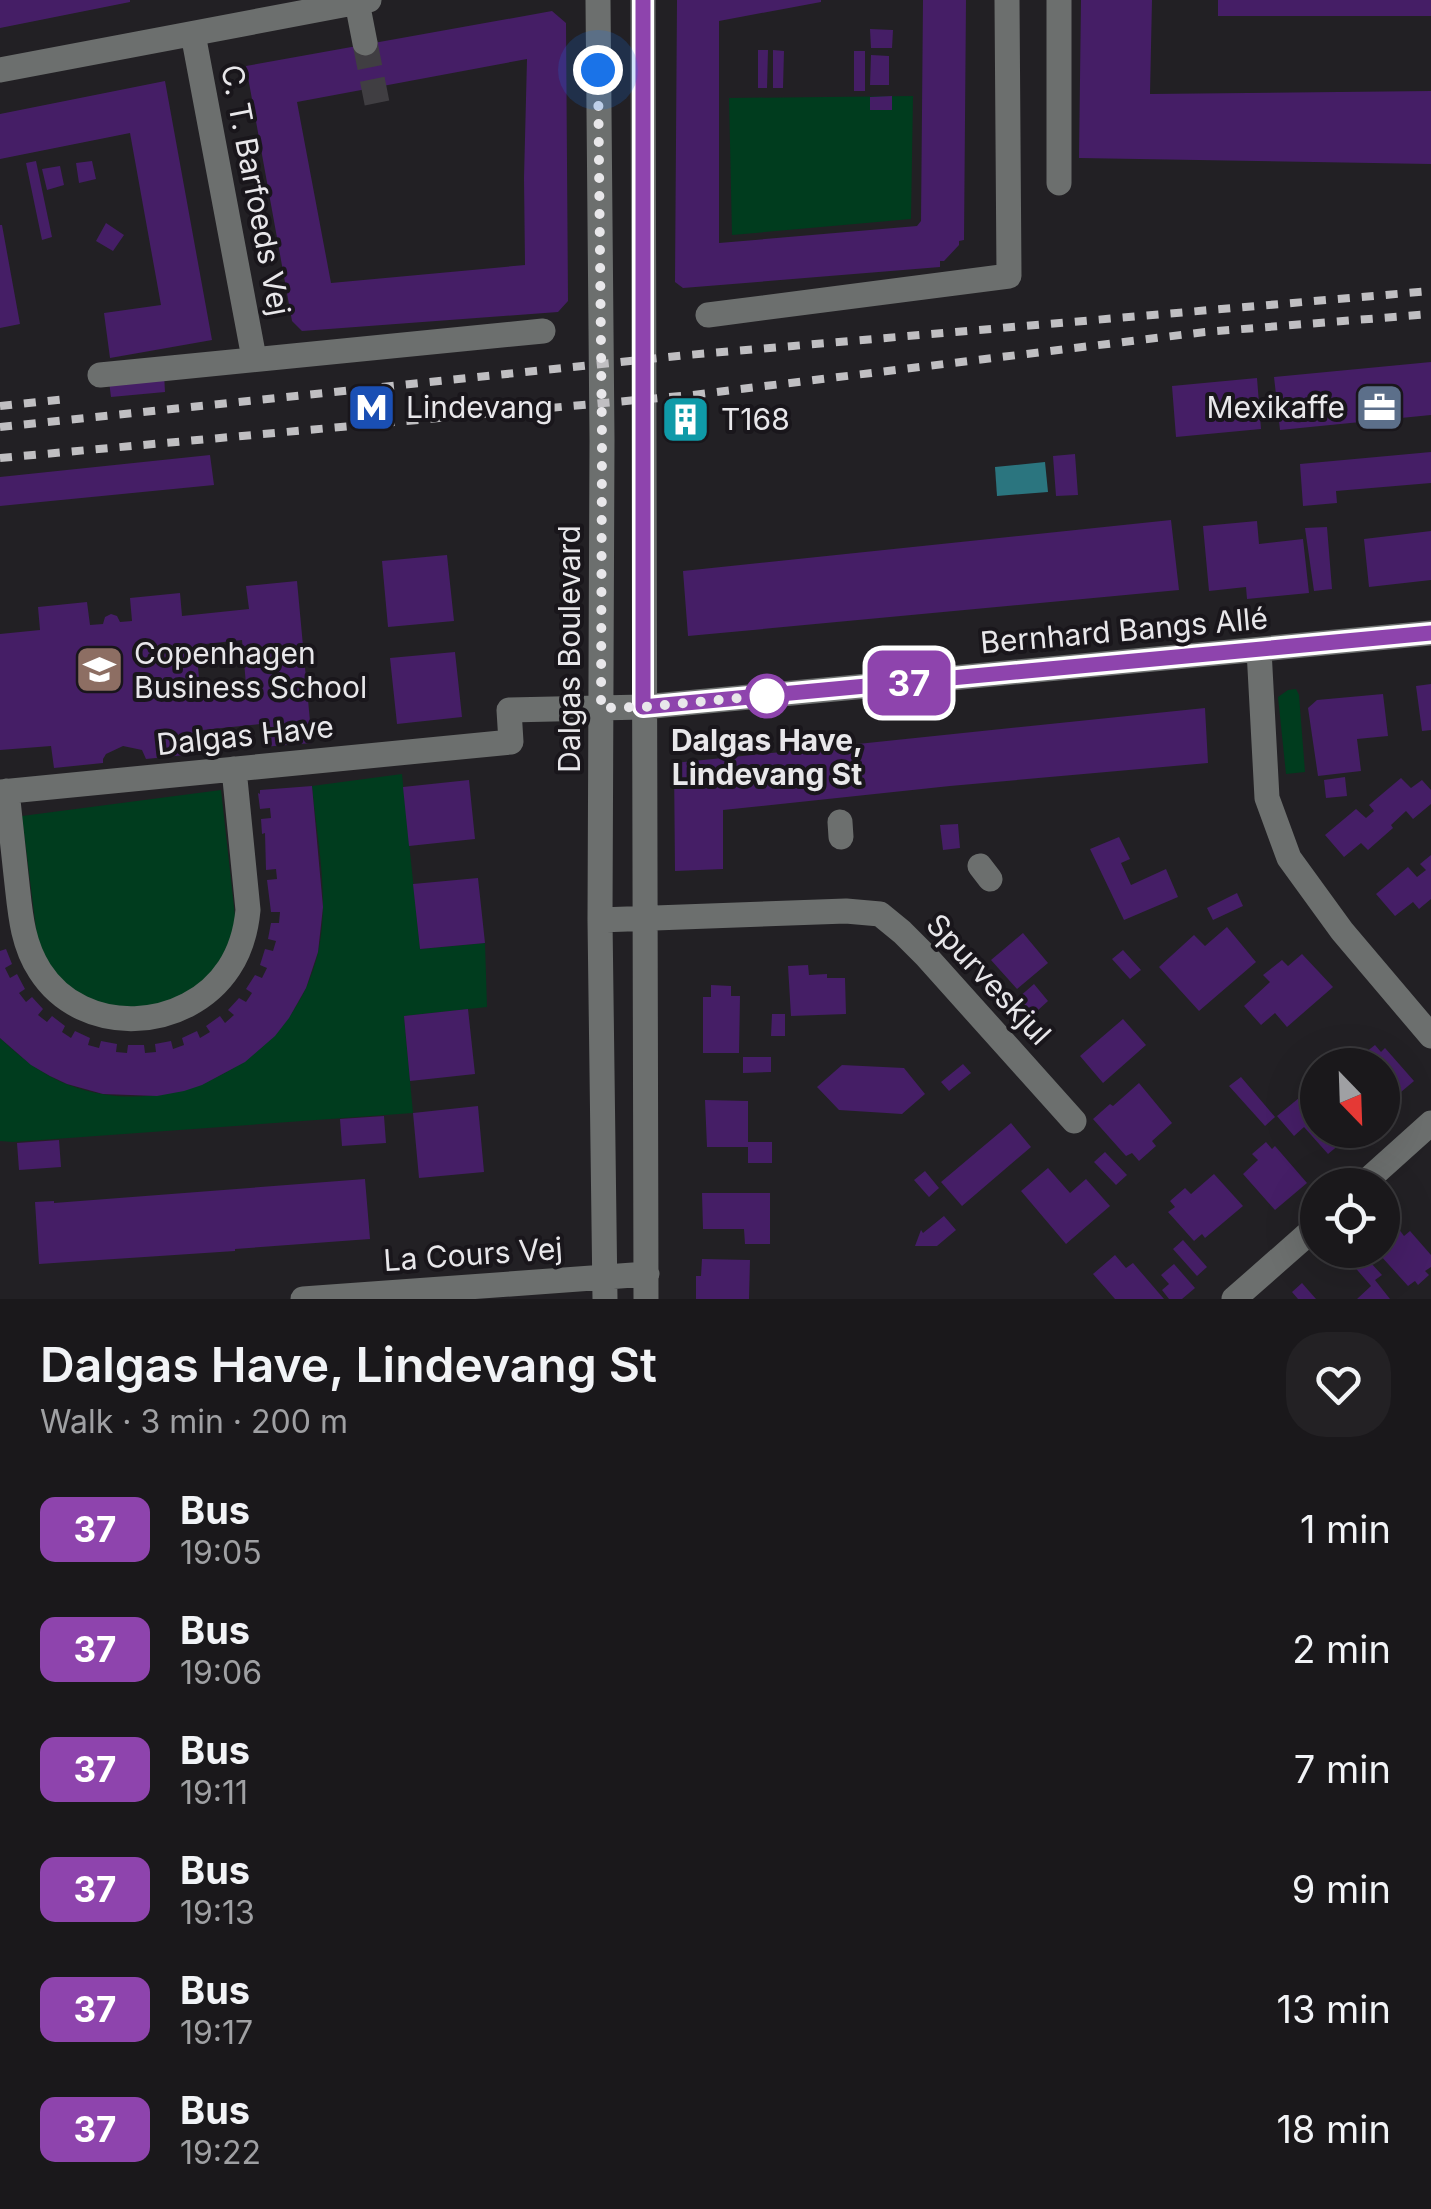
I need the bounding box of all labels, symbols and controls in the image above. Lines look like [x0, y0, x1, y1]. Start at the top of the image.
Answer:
your location [573, 45, 623, 95]
street label: C. T. Barfoeds Vej [214, 61, 298, 319]
metro station icon: Lindevang [345, 381, 397, 433]
office icon: Mexikaffe [1354, 381, 1406, 433]
place label: Lindevang [406, 389, 553, 425]
place label: Mexikaffe [1206, 389, 1345, 425]
building icon: T168 [660, 393, 712, 445]
place label: T168 [721, 401, 790, 437]
street label: Dalgas Boulevard [551, 525, 587, 773]
street label: Bernhard Bangs Allé [979, 600, 1269, 660]
place label: Copenhagen Business School [134, 635, 367, 705]
school or university icon: Copenhagen Business School [73, 644, 125, 696]
line badge: 37 [864, 650, 954, 716]
text: 37 [888, 662, 930, 704]
marker: Dalgas Have, Lindevang St [746, 675, 788, 717]
street label: Dalgas Have [155, 708, 335, 762]
place label: Dalgas Have, Lindevang St [671, 722, 863, 792]
street label: Spurveskjul [919, 906, 1059, 1052]
north arrow [1300, 1048, 1400, 1148]
map controls [1300, 1048, 1400, 1268]
button: locate [1300, 1168, 1400, 1268]
street label: La Cours Vej [382, 1230, 564, 1278]
button: heart [1286, 1332, 1391, 1437]
text: Dalgas Have, Lindevang St [40, 1335, 657, 1394]
text: Walk · 3 min · 200 m [40, 1402, 348, 1441]
text: Bus [180, 1487, 250, 1533]
text: 1 min [1300, 1506, 1391, 1552]
text: 37 [74, 1508, 116, 1550]
text: 19:05 [180, 1533, 262, 1572]
text: Bus [180, 1607, 250, 1653]
text: 2 min [1292, 1626, 1391, 1672]
text: 37 [74, 1628, 116, 1670]
text: 19:06 [180, 1653, 262, 1692]
text: Bus [180, 1727, 250, 1773]
text: 7 min [1294, 1746, 1391, 1792]
text: 37 [74, 1748, 116, 1790]
text: 19:11 [180, 1773, 248, 1812]
text: Bus [180, 1847, 250, 1893]
text: 9 min [1292, 1866, 1391, 1912]
text: 37 [74, 1868, 116, 1910]
text: 19:13 [180, 1893, 255, 1932]
text: Bus [180, 1967, 250, 2013]
text: 13 min [1276, 1986, 1391, 2032]
text: 37 [74, 1988, 116, 2030]
text: 19:17 [180, 2013, 253, 2052]
text: Bus [180, 2087, 250, 2133]
text: 18 min [1276, 2106, 1391, 2152]
text: 37 [74, 2108, 116, 2150]
text: 19:22 [180, 2133, 261, 2172]

